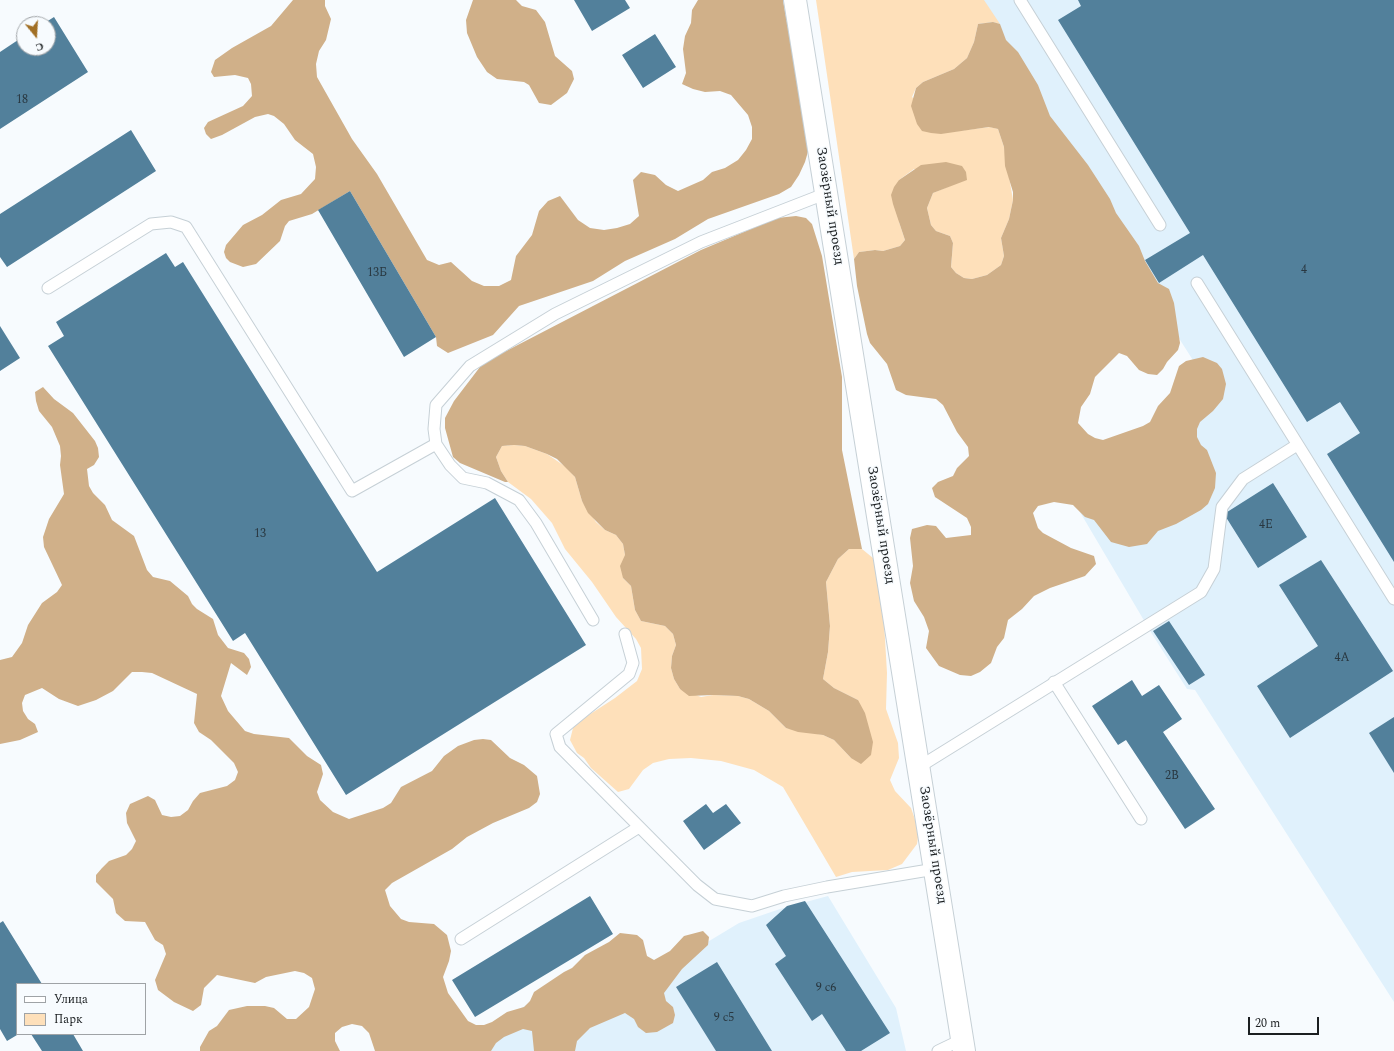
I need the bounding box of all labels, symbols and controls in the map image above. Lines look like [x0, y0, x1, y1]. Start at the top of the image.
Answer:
north arrow [16, 16, 56, 56]
text: С [33, 38, 46, 56]
house number: 18 [16, 94, 28, 108]
street label: Заозёрный проезд [811, 146, 847, 266]
house number: 4 [1301, 264, 1307, 278]
house number: 13Б [367, 267, 387, 281]
street label: Заозёрный проезд [862, 465, 898, 585]
house number: 4Е [1259, 519, 1273, 533]
house number: 13 [254, 528, 266, 542]
house number: 4А [1335, 652, 1349, 666]
house number: 2В [1165, 770, 1179, 784]
street label: Заозёрный проезд [914, 785, 950, 905]
house number: 9 с6 [816, 982, 836, 996]
legend [16, 983, 146, 1035]
text: Улица [54, 990, 88, 1009]
scale bar [1250, 1009, 1321, 1035]
text: Парк [54, 1010, 83, 1029]
house number: 9 с5 [714, 1012, 734, 1026]
text: 20 m [1255, 1014, 1280, 1033]

